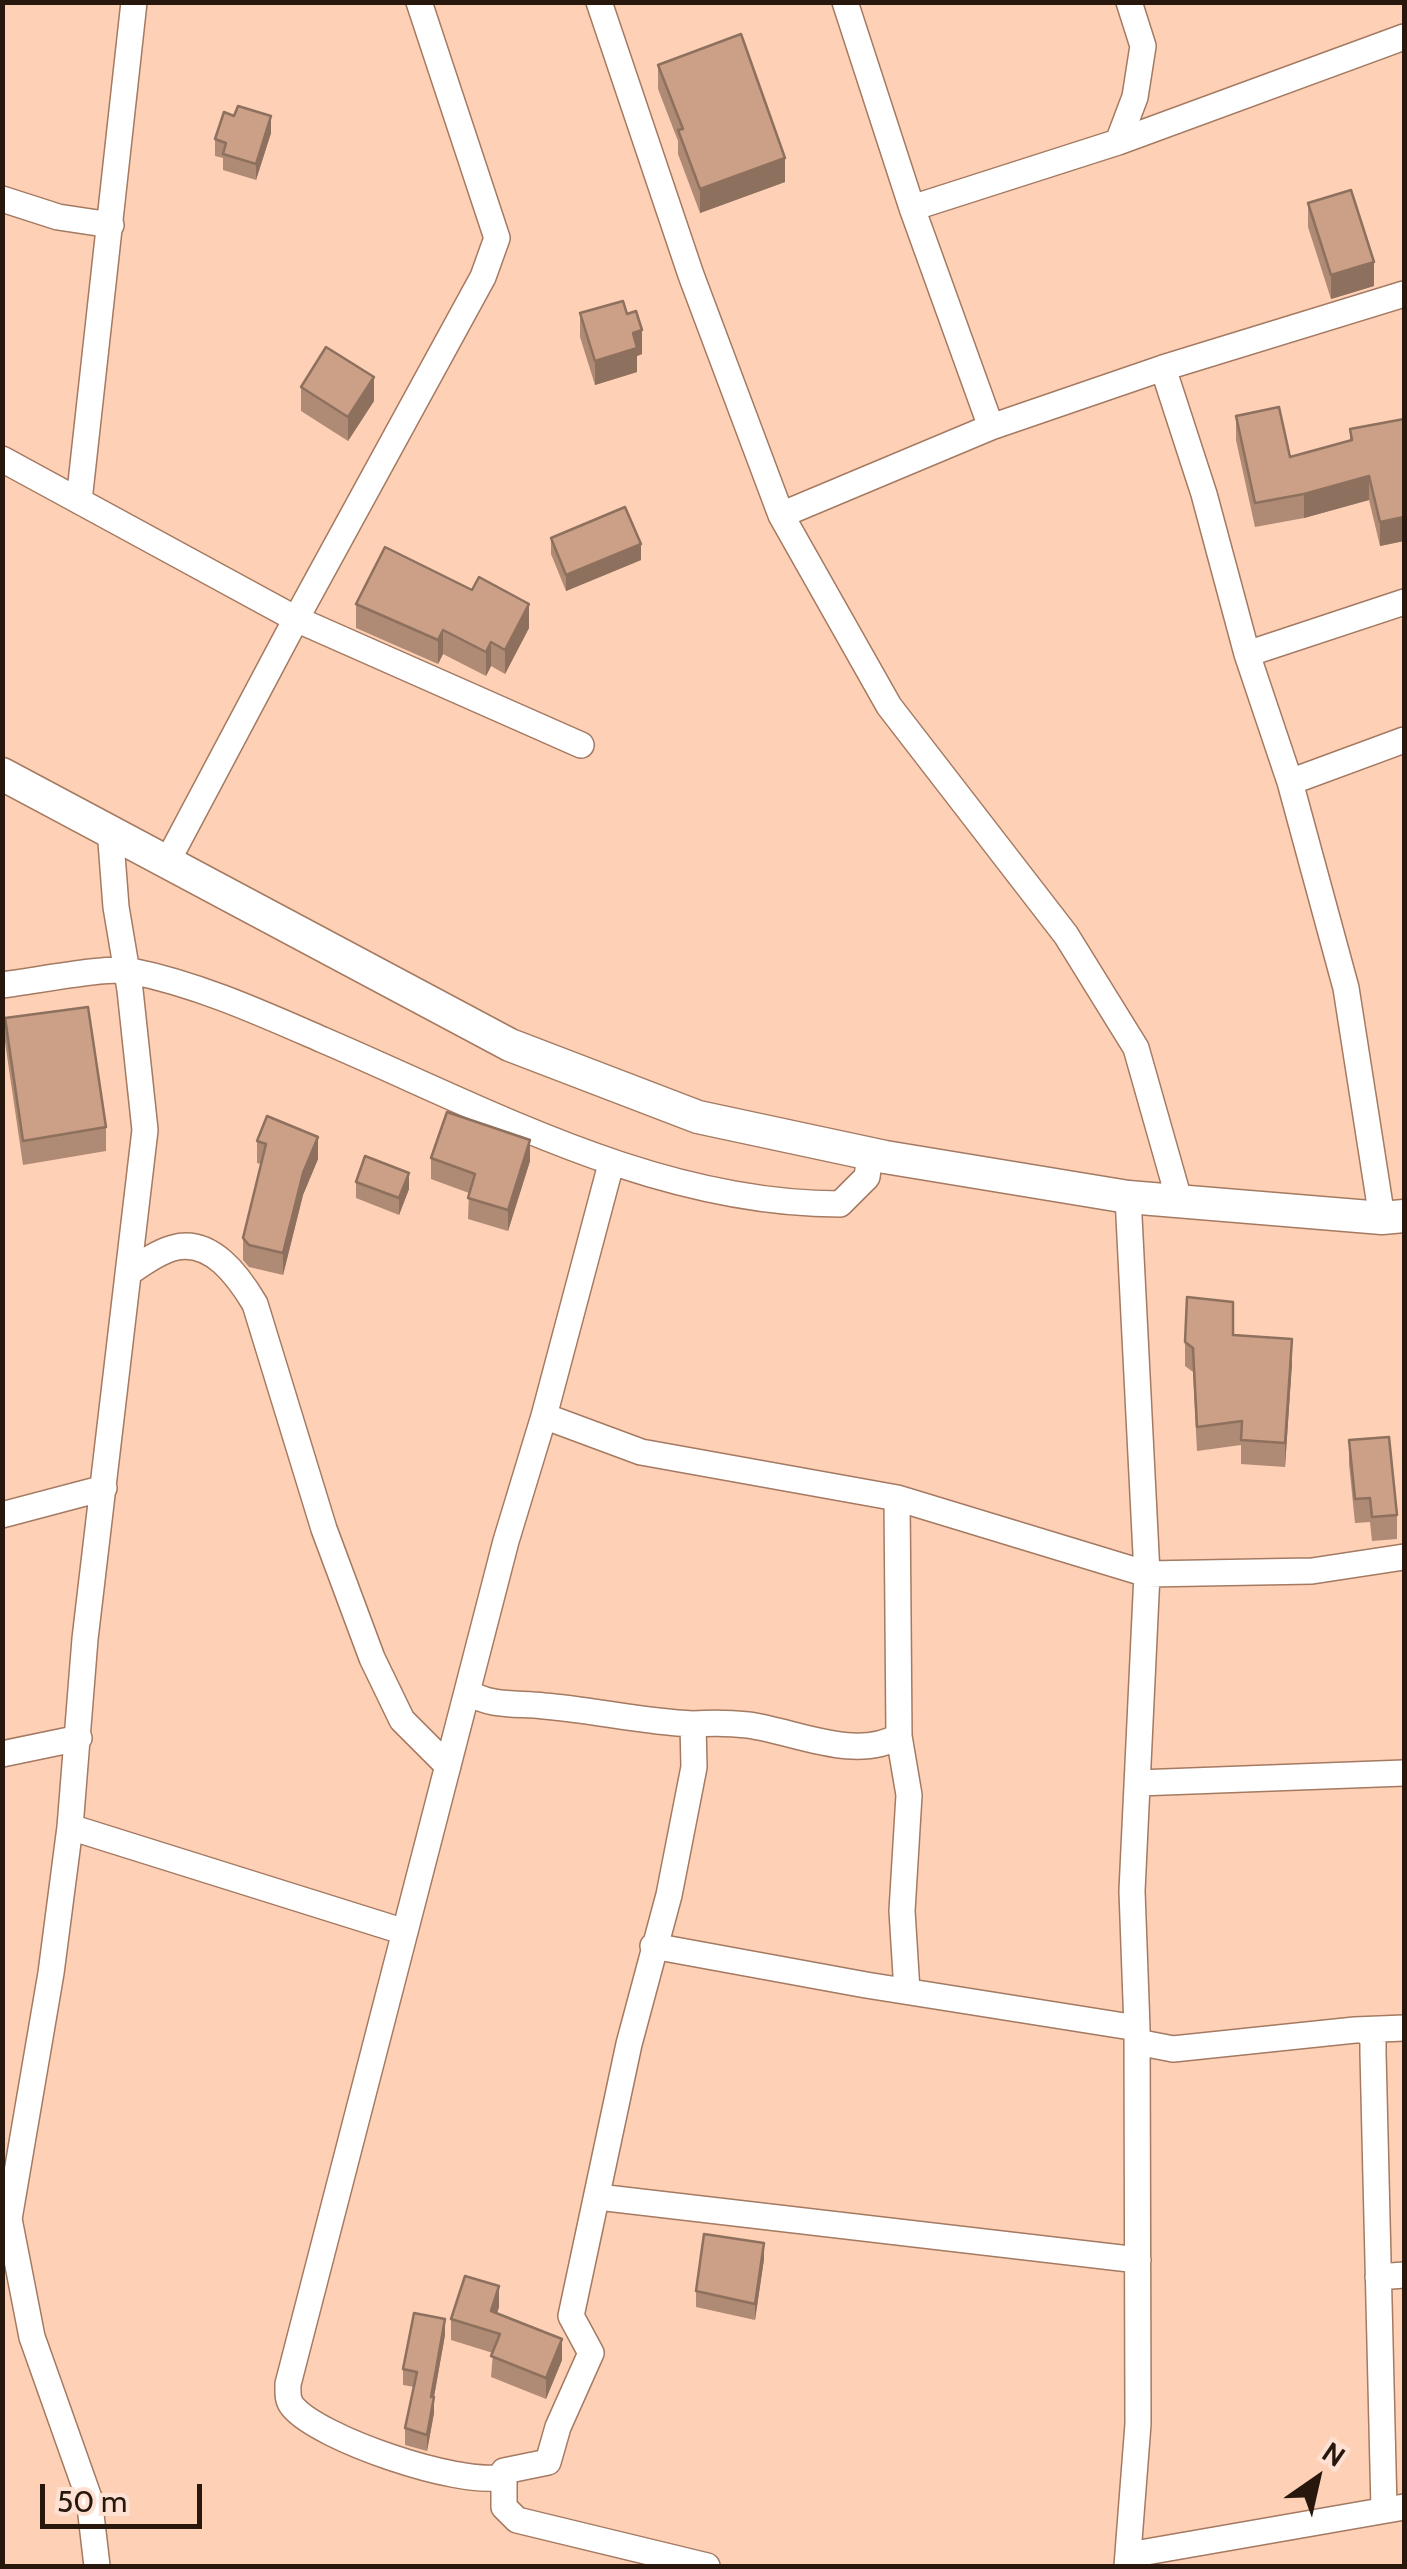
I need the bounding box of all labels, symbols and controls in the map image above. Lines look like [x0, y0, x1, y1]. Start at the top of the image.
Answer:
north arrow [1267, 2429, 1367, 2529]
text: N [1316, 2434, 1351, 2474]
scale bar [45, 2464, 208, 2526]
text: 50 m [57, 2483, 127, 2520]

